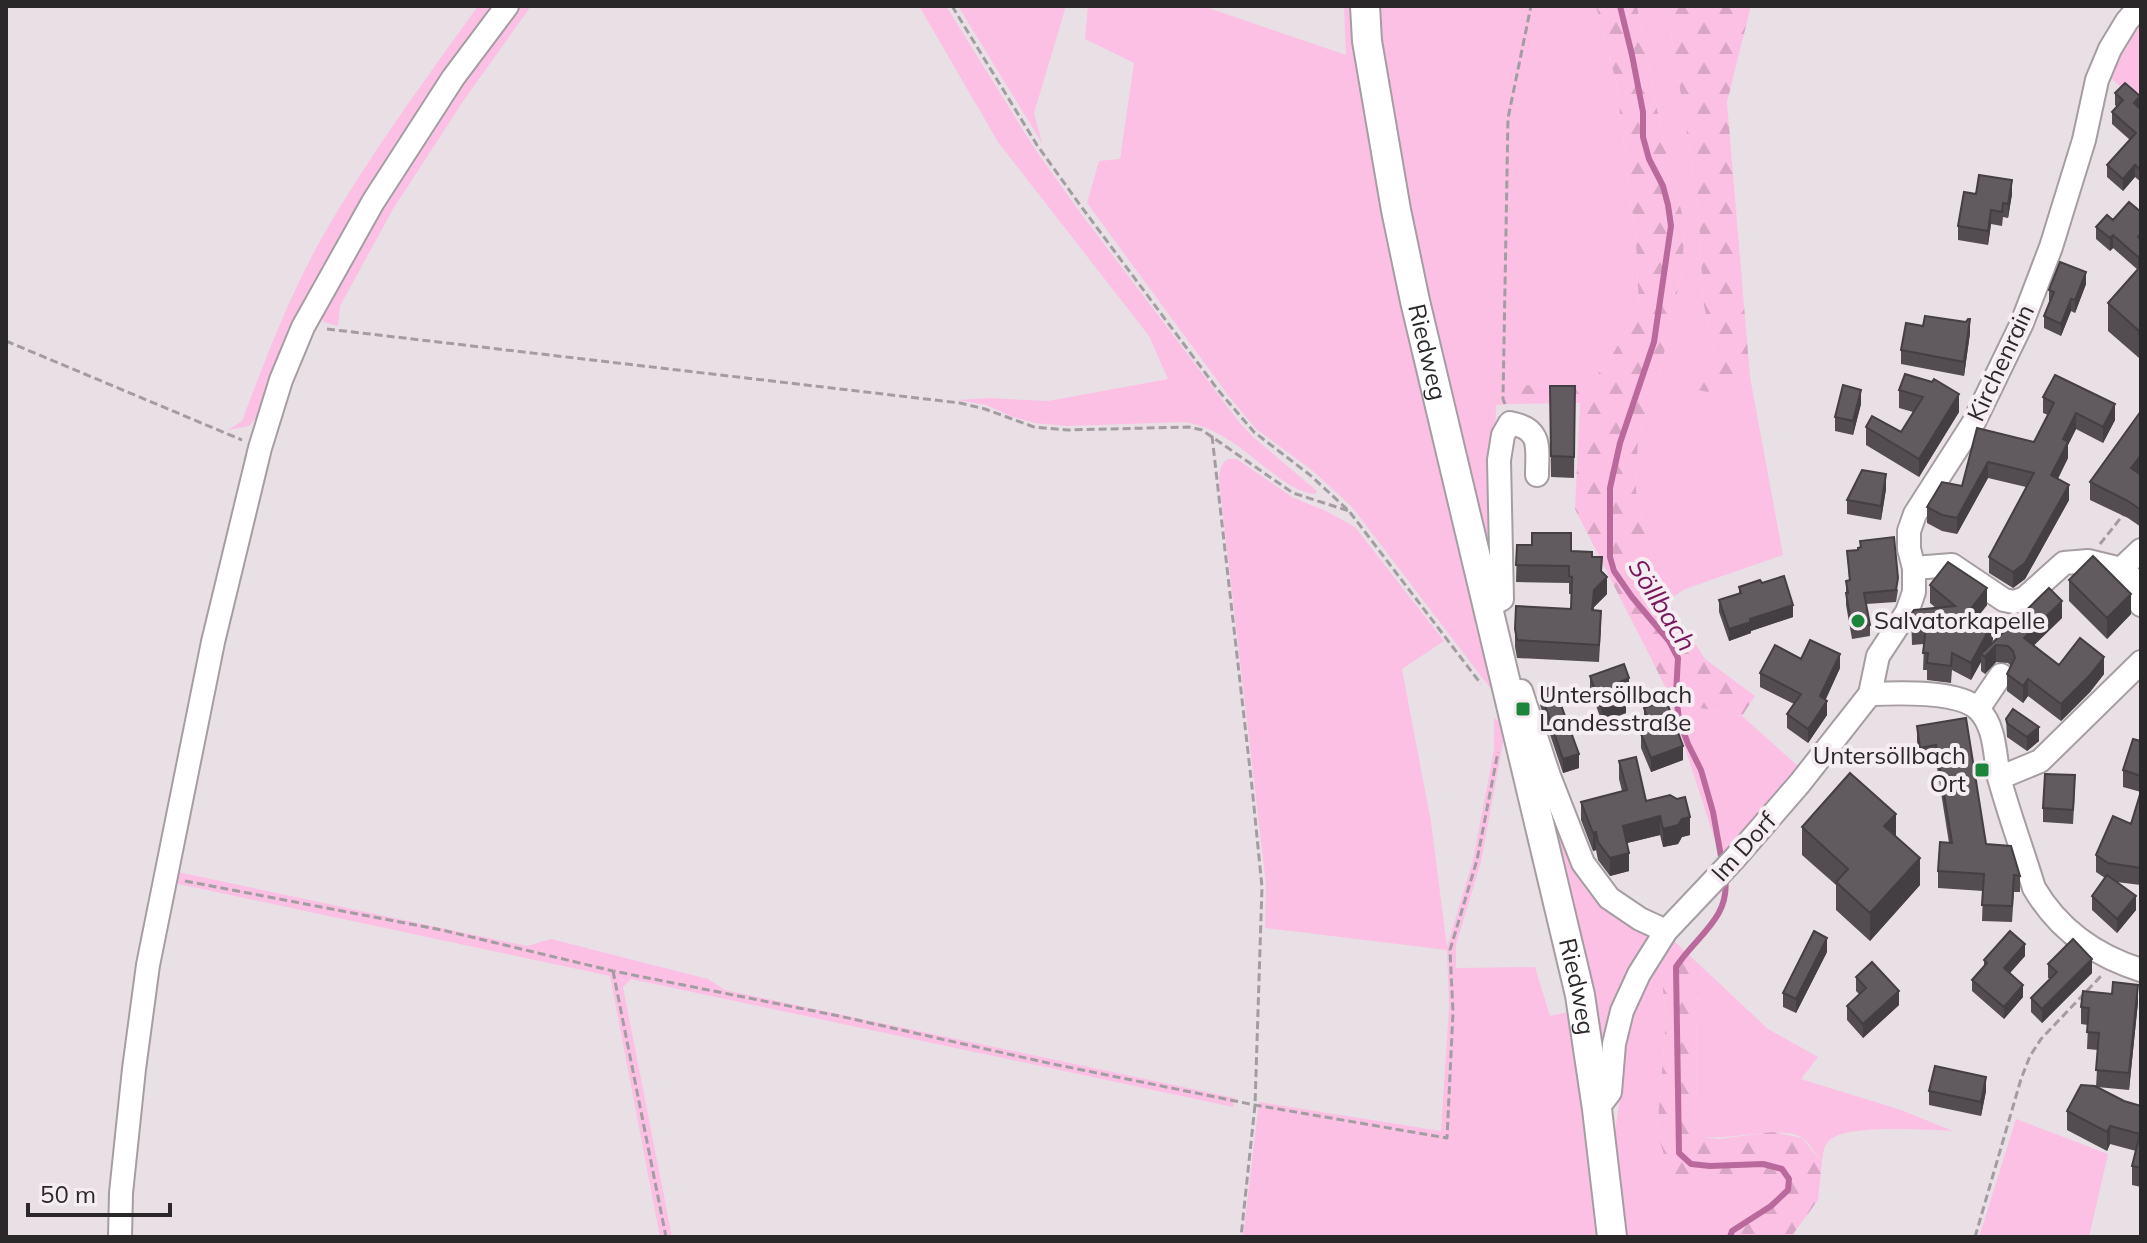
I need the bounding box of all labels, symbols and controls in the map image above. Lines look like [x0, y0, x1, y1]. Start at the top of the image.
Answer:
street label: Kirchenrain [1960, 299, 2040, 426]
street label: Riedweg [1402, 301, 1454, 403]
water label: Söllbach [1621, 552, 1704, 657]
place label: Salvatorkapelle [1874, 605, 2045, 635]
marker: Salvatorkapelle [1849, 612, 1867, 630]
place label: Untersöllbach Landesstraße [1539, 679, 1692, 737]
marker: Untersöllbach Landesstraße [1514, 700, 1532, 718]
place label: Untersöllbach Ort [1813, 740, 1966, 798]
marker: Untersöllbach Ort [1973, 761, 1991, 779]
street label: Im Dorf [1704, 805, 1783, 887]
street label: Riedweg [1553, 935, 1602, 1037]
scale bar [28, 1167, 170, 1217]
text: 50 m [40, 1179, 96, 1209]

